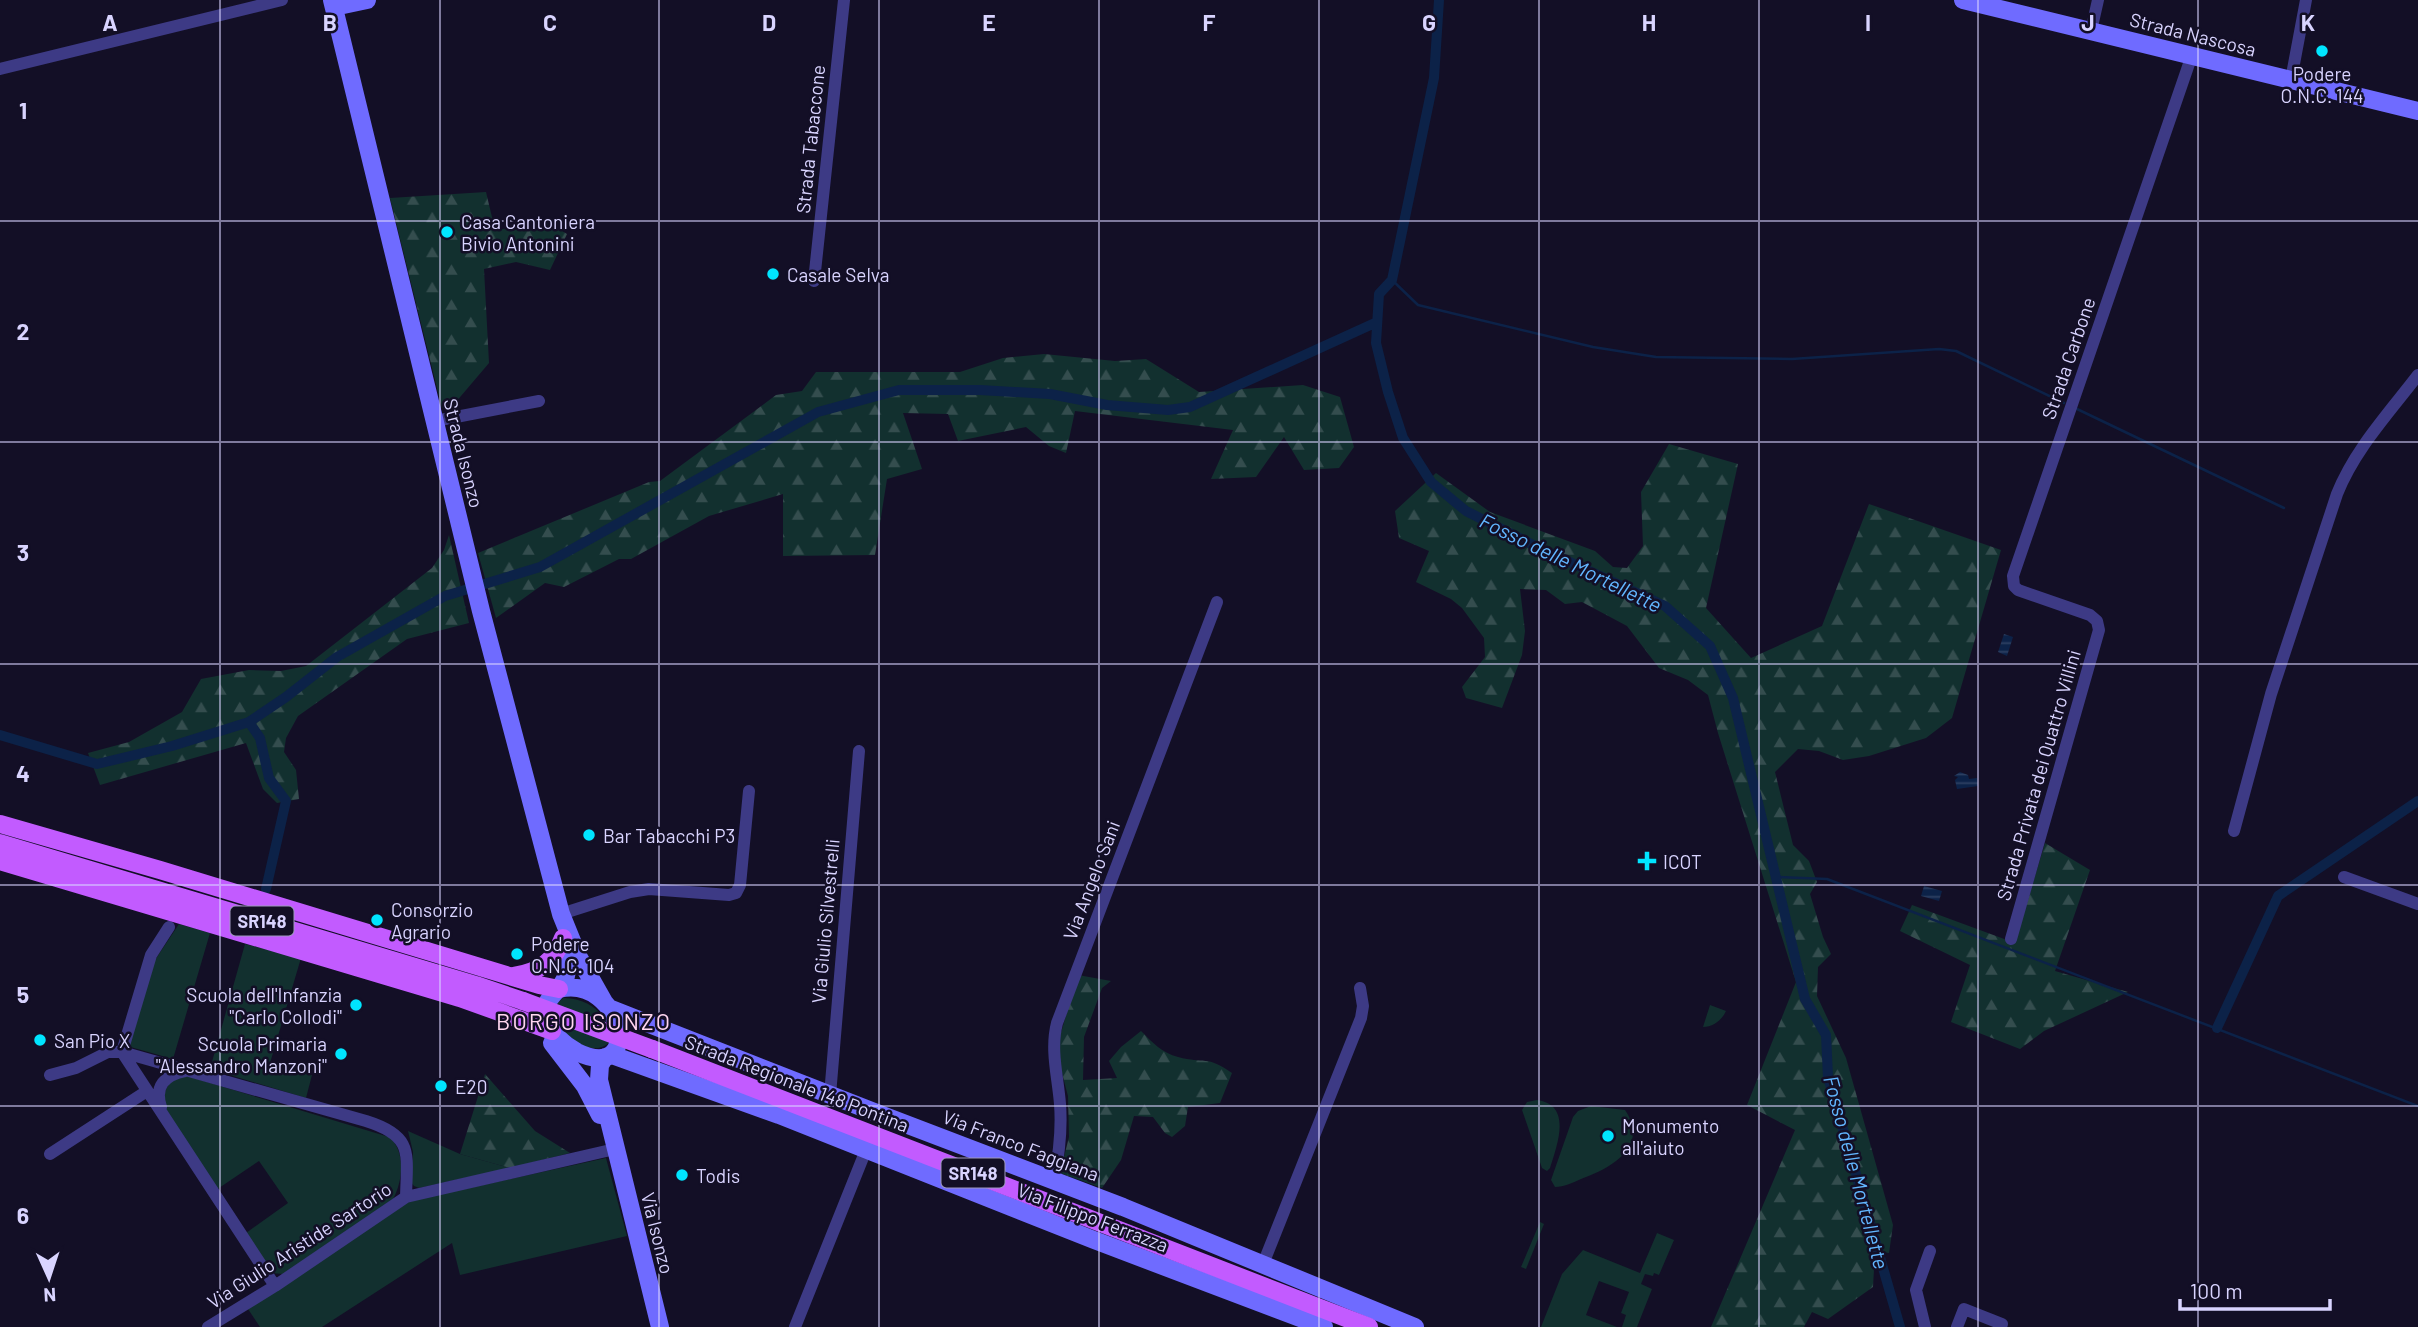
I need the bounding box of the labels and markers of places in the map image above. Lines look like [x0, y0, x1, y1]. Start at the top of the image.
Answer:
marker: Podere O.N.C. 144 [2314, 43, 2330, 59]
place label: Podere O.N.C. 144 [2280, 62, 2364, 107]
place label: Casa Cantoniera Bivio Antonini [461, 210, 595, 255]
marker: Casa Cantoniera Bivio Antonini [439, 224, 455, 240]
place label: Casale Selva [787, 263, 889, 286]
marker: Casale Selva [765, 266, 781, 282]
place label: Bar Tabacchi P3 [603, 824, 735, 847]
marker: Bar Tabacchi P3 [581, 827, 597, 843]
place label: ICOT [1663, 850, 1702, 873]
marker: ICOT [1637, 851, 1657, 871]
place label: Consorzio Agrario [391, 898, 473, 943]
marker: Consorzio Agrario [369, 912, 385, 928]
place label: Podere O.N.C. 104 [531, 932, 614, 977]
marker: Podere O.N.C. 104 [509, 946, 525, 962]
place label: Scuola dell'Infanzia "Carlo Collodi" [186, 983, 342, 1028]
marker: Scuola dell'Infanzia "Carlo Collodi" [348, 997, 364, 1013]
place label: San Pio X [54, 1029, 130, 1052]
marker: San Pio X [32, 1032, 48, 1048]
place label: Scuola Primaria "Alessandro Manzoni" [156, 1032, 327, 1077]
marker: Scuola Primaria "Alessandro Manzoni" [333, 1046, 349, 1062]
place label: E20 [455, 1075, 487, 1098]
marker: E20 [433, 1078, 449, 1094]
place label: Monumento all'aiuto [1622, 1114, 1719, 1159]
marker: Monumento all'aiuto [1600, 1128, 1616, 1144]
place label: Todis [696, 1164, 740, 1187]
marker: Todis [674, 1167, 690, 1183]

